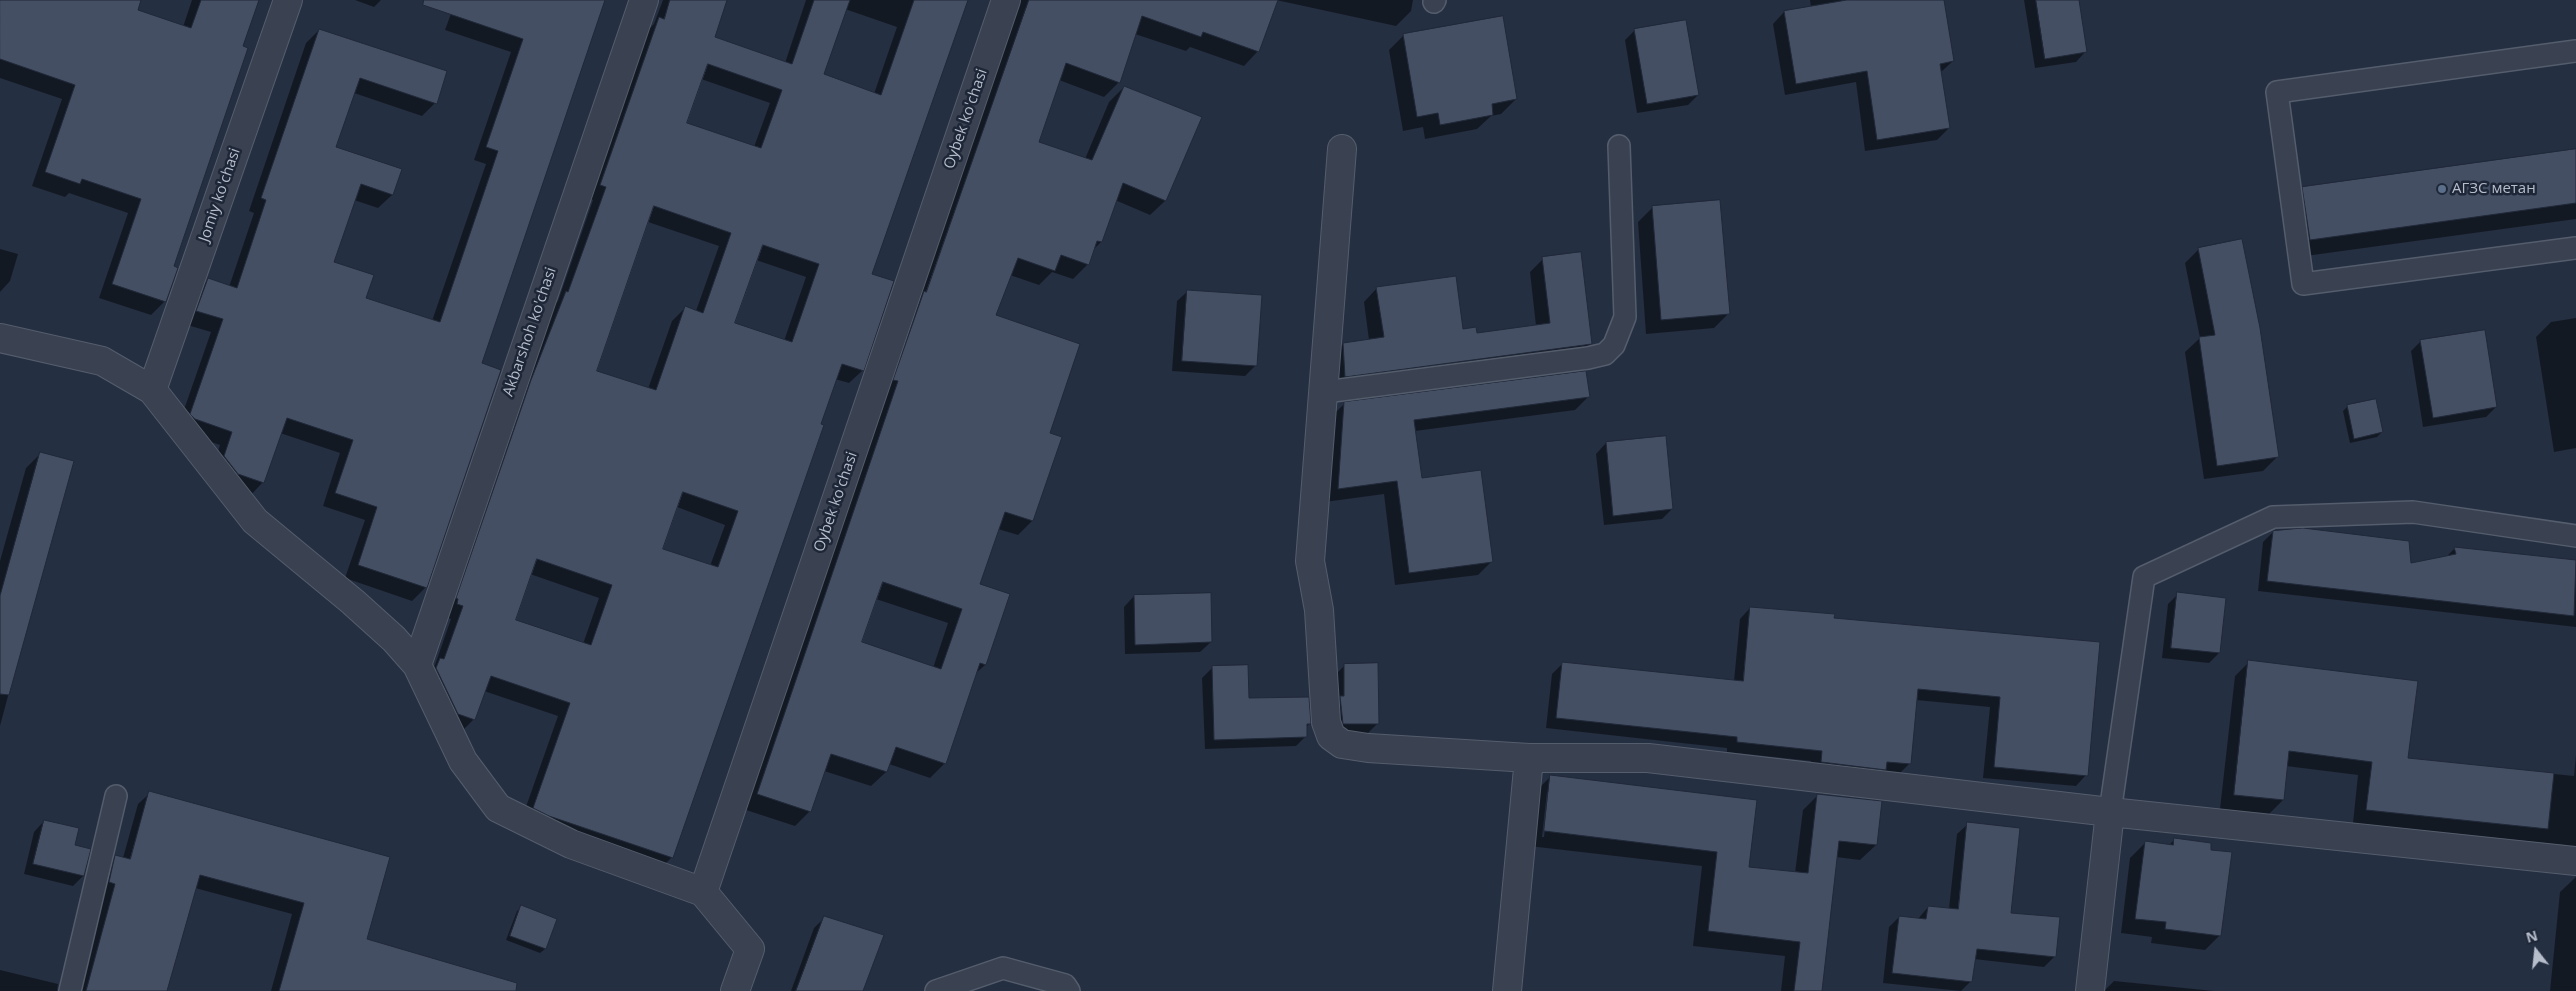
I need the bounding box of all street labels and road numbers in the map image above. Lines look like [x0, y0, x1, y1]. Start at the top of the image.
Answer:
street label: Oybek ko'chasi [940, 67, 992, 171]
street label: Jomiy ko'chasi [196, 146, 244, 244]
street label: Akbarshoh ko'chasi [499, 265, 561, 399]
street label: Oybek ko'chasi [810, 450, 862, 554]

